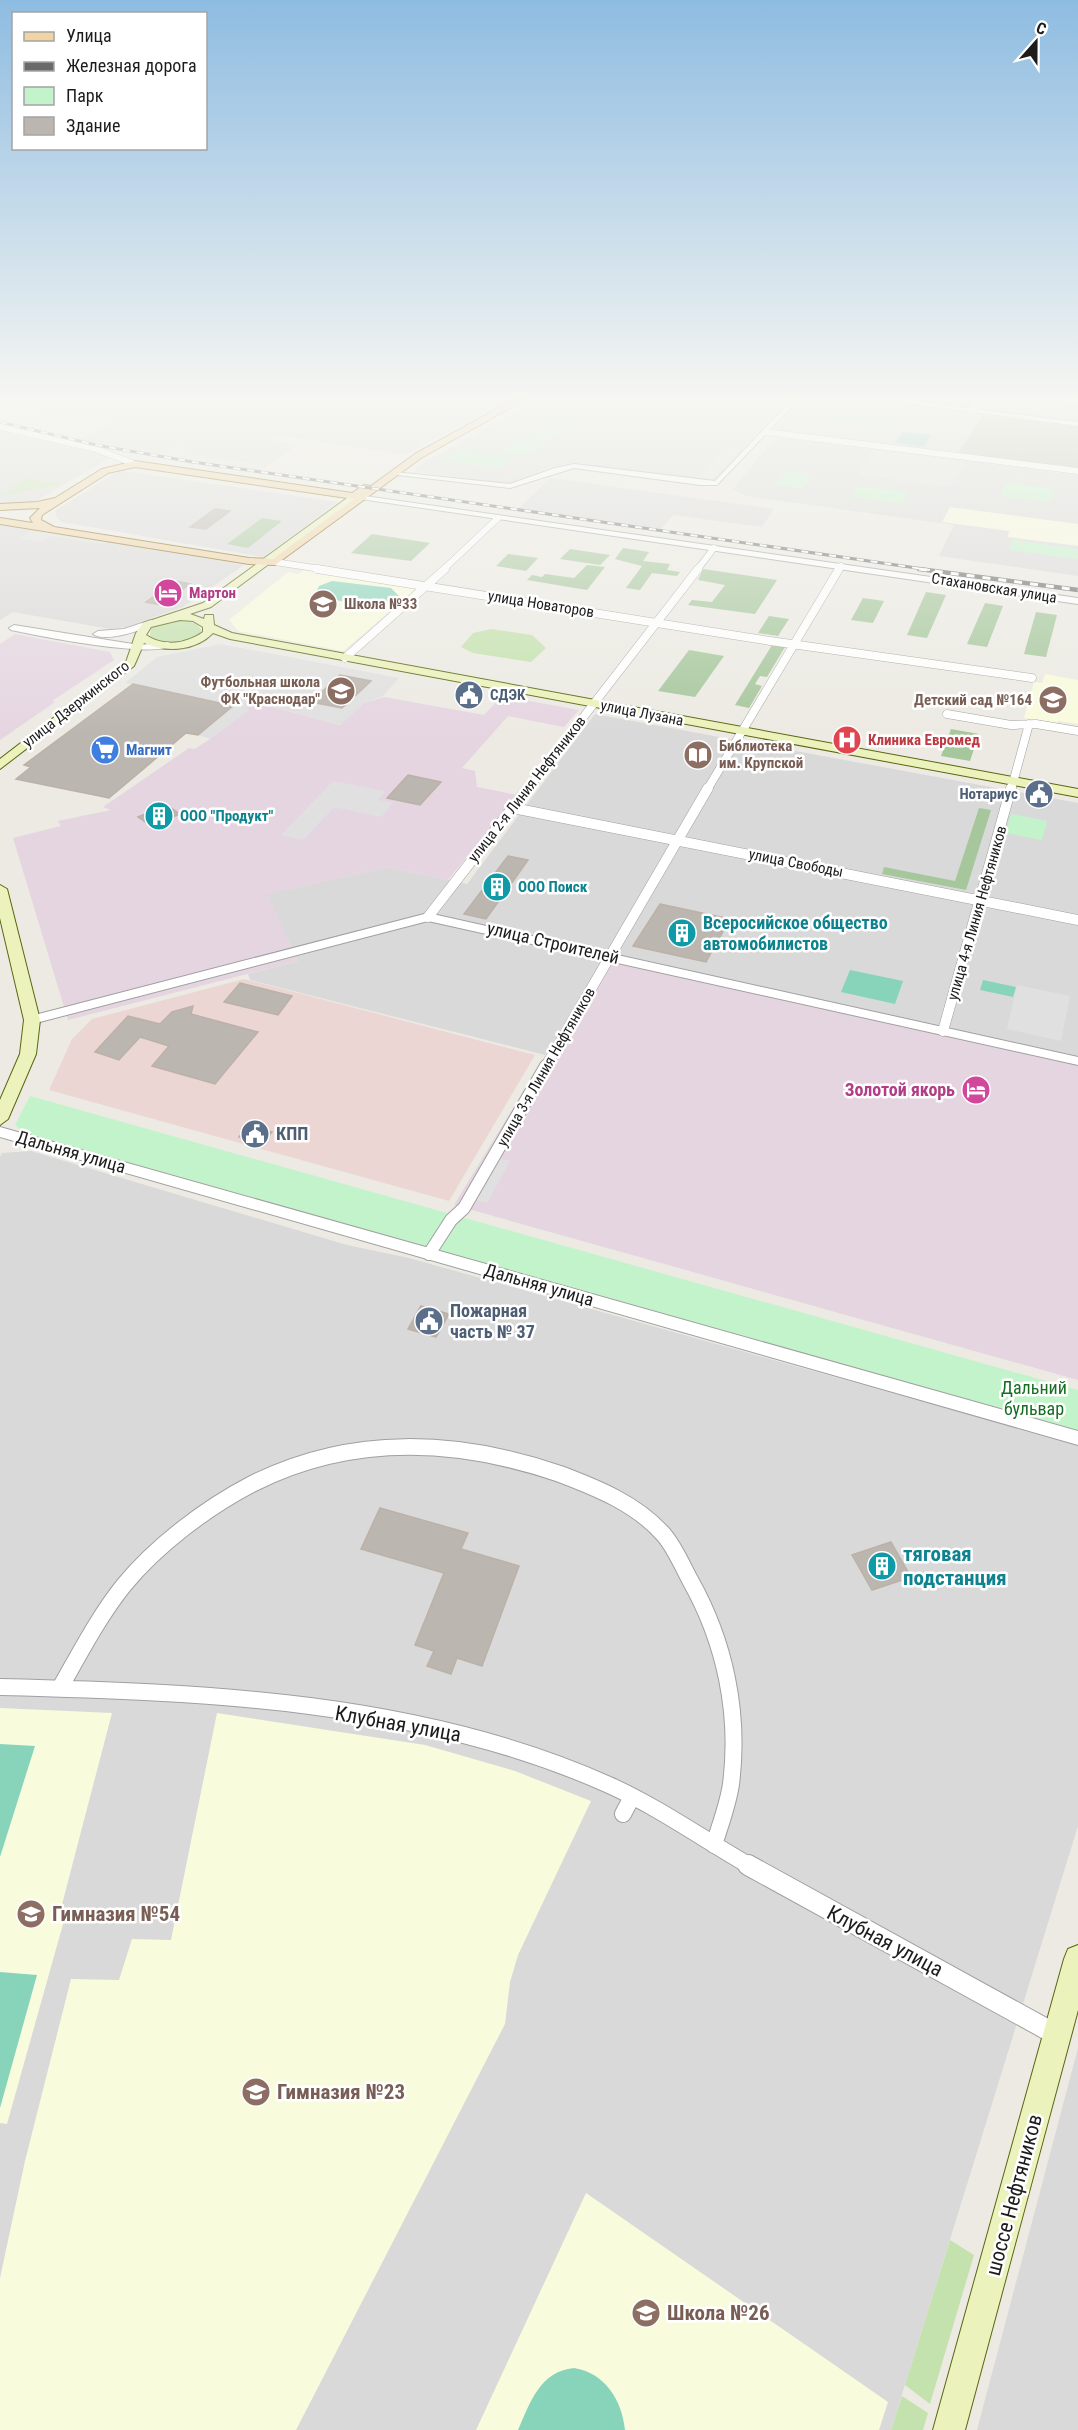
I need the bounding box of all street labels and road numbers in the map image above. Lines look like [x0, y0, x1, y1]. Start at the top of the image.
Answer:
street label: Стахановская улица [930, 569, 1058, 607]
street label: улица Новаторов [487, 587, 595, 621]
street label: улица Дзержинского [19, 657, 133, 751]
street label: улица Лузана [599, 696, 685, 730]
street label: улица 2-я Линия Нефтяников [464, 712, 590, 866]
street label: улица 4-я Линия Нефтяников [943, 824, 1011, 1002]
street label: улица Свободы [747, 845, 845, 881]
street label: улица Строителей [485, 917, 621, 968]
street label: улица 3-я Линия Нефтяников [493, 984, 599, 1150]
street label: Дальняя улица [14, 1126, 128, 1177]
street label: Дальняя улица [482, 1259, 596, 1310]
street label: Клубная улица [333, 1701, 463, 1747]
street label: Клубная улица [823, 1900, 947, 1982]
street label: шоссе Нефтяников [981, 2112, 1047, 2278]

